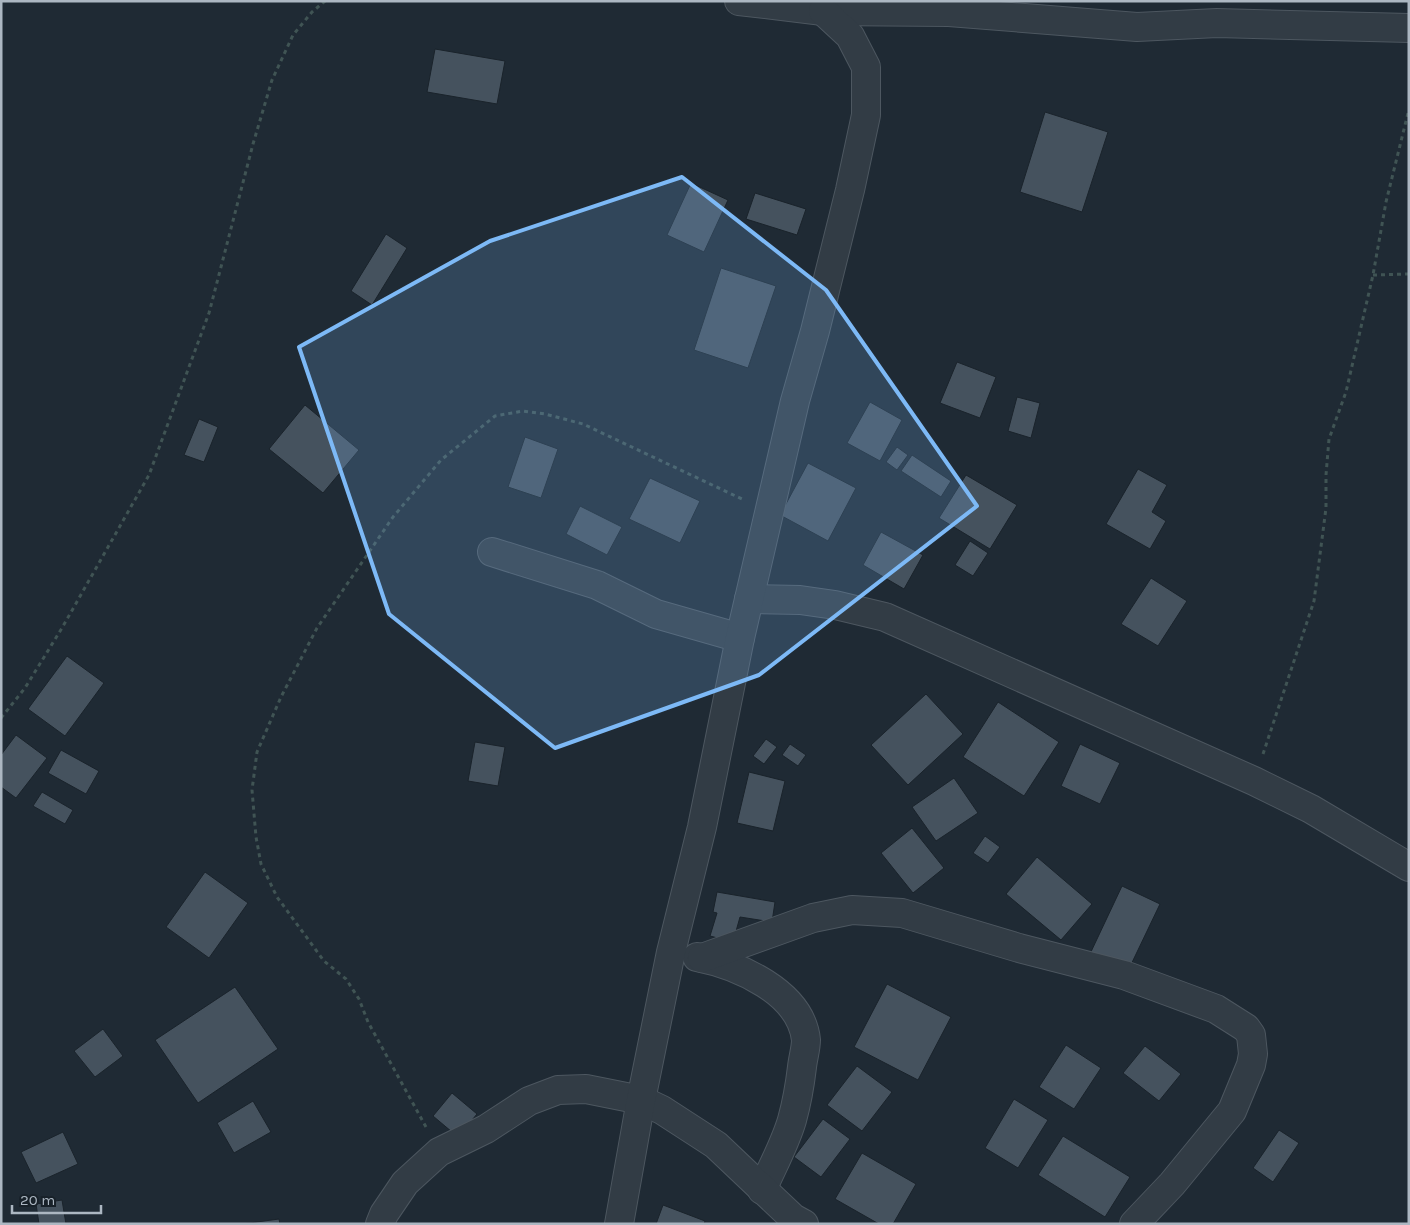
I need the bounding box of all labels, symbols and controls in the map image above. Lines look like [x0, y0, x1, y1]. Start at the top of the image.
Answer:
scale bar [12, 1182, 101, 1214]
text: 20 m [20, 1191, 55, 1209]

